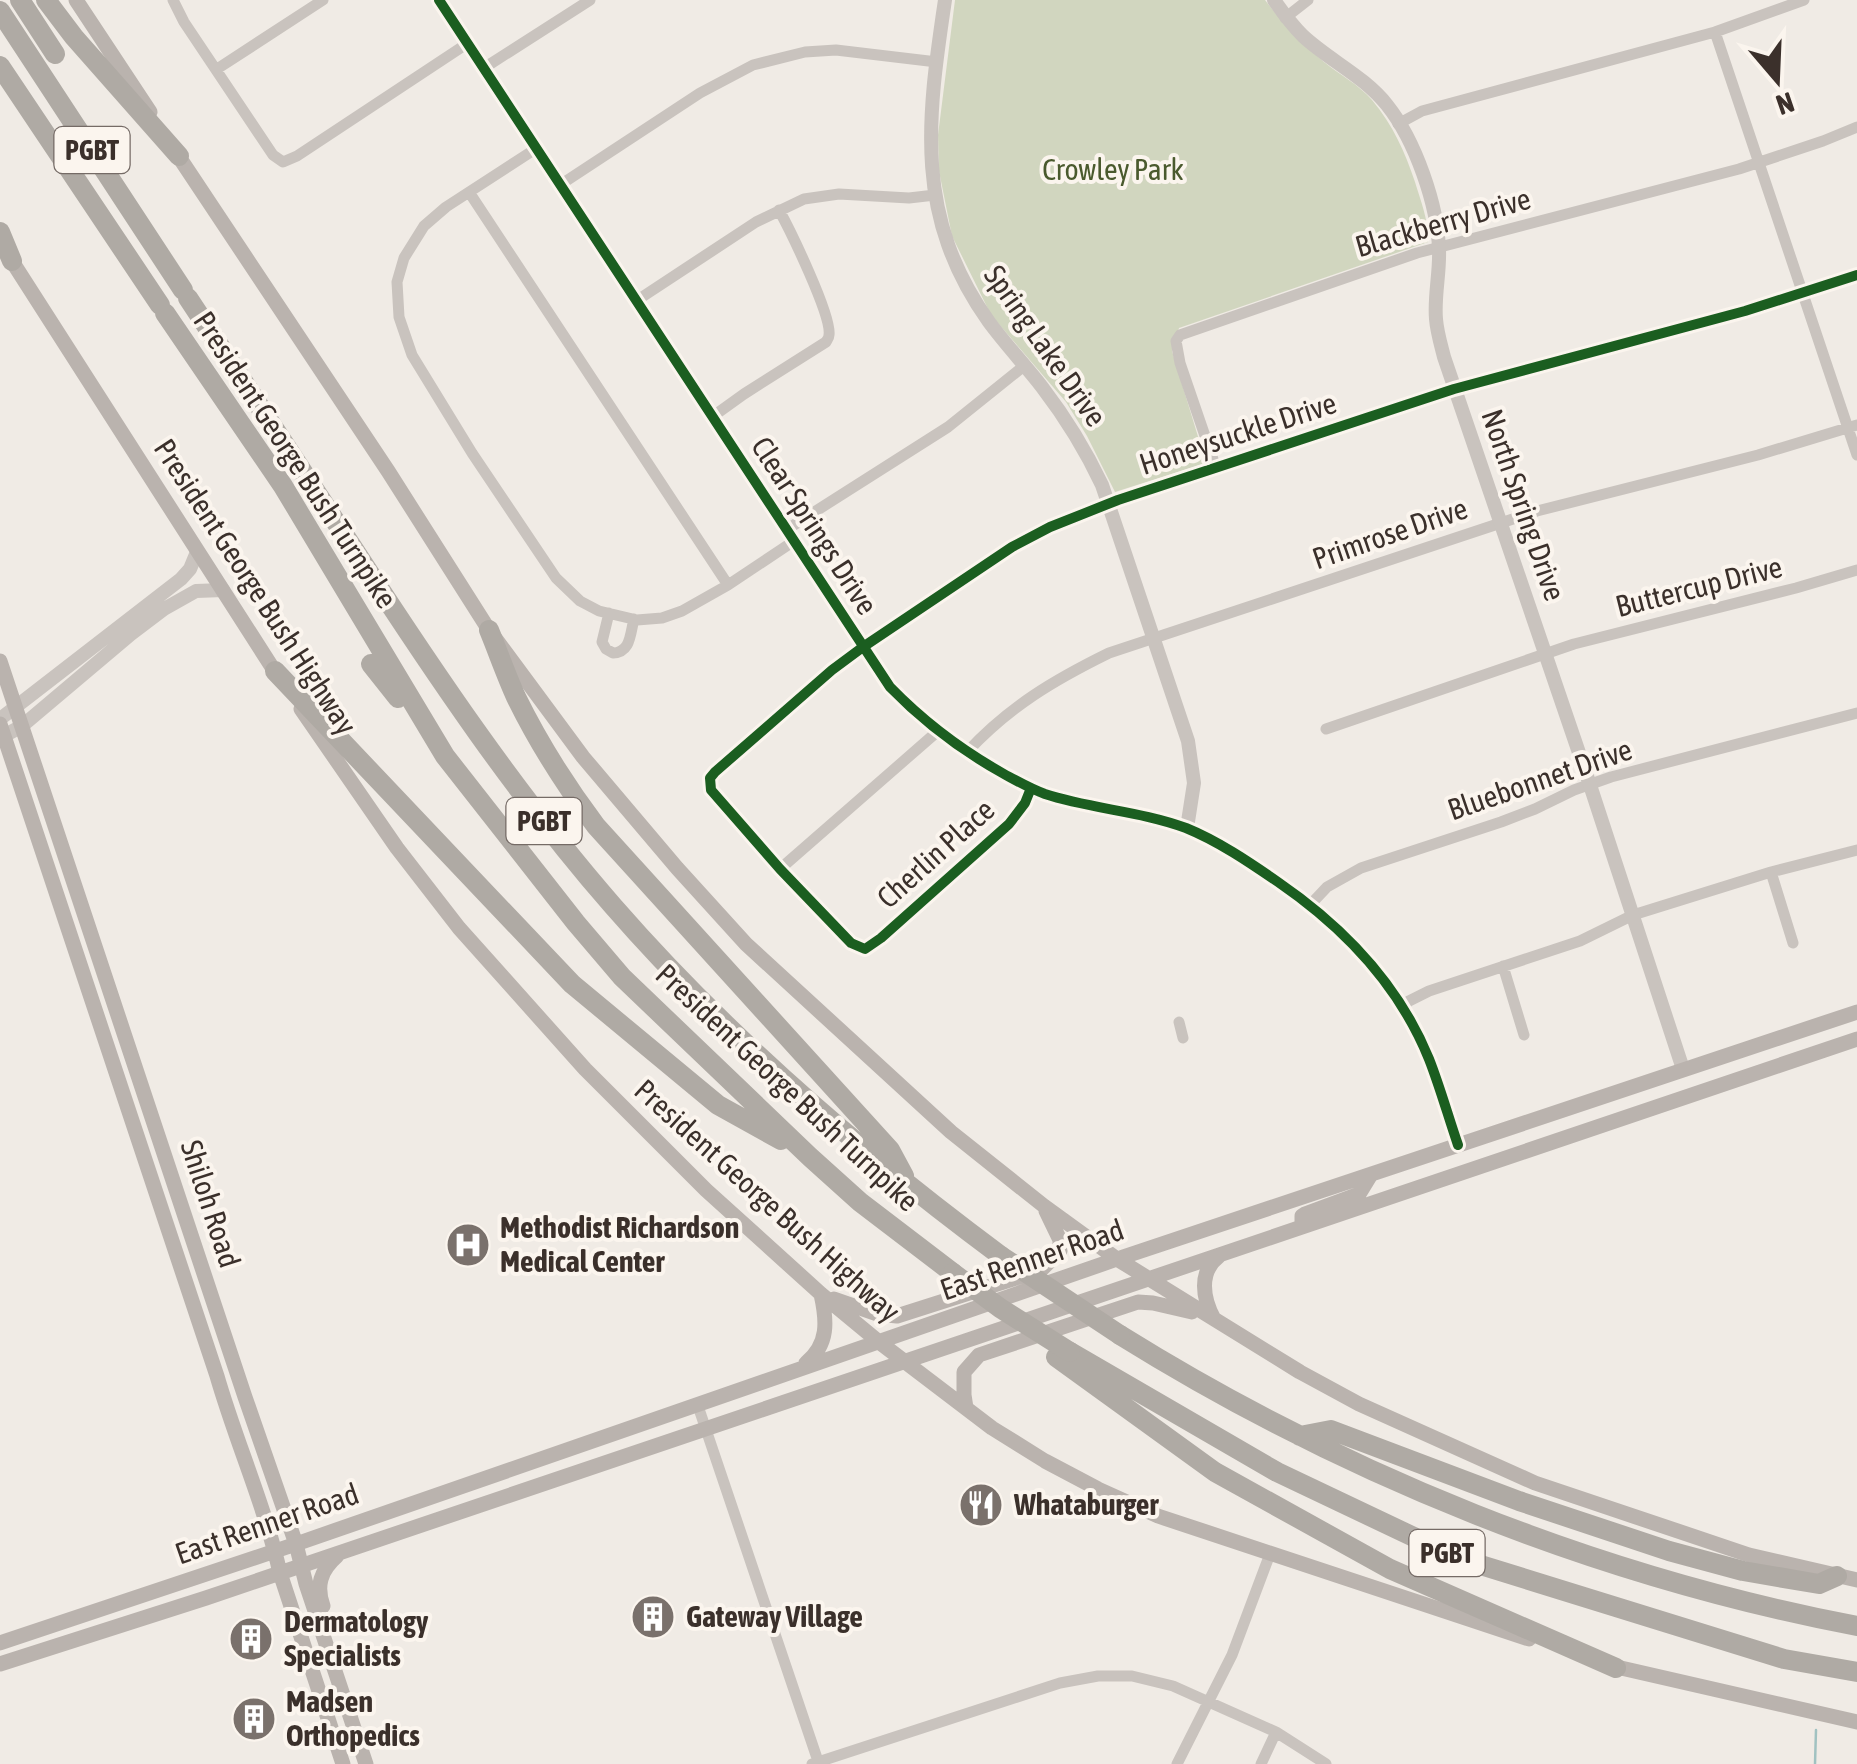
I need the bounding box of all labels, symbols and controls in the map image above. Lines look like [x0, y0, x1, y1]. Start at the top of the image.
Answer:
north arrow [1727, 30, 1827, 130]
text: N [1772, 86, 1798, 121]
road number: PGBT [54, 127, 130, 173]
park label: Crowley Park [1042, 152, 1184, 186]
street label: Blackberry Drive [1351, 181, 1534, 263]
street label: Spring Lake Drive [978, 259, 1114, 432]
street label: President George Bush Turnpike [187, 305, 404, 614]
street label: Honeysuckle Drive [1135, 385, 1340, 481]
street label: North Spring Drive [1475, 405, 1573, 605]
street label: Clear Springs Drive [745, 430, 885, 621]
street label: President George Bush Highway [148, 433, 364, 740]
street label: Primrose Drive [1308, 491, 1472, 575]
street label: Buttercup Drive [1612, 549, 1785, 623]
street label: Bluebonnet Drive [1443, 732, 1636, 826]
street label: Cherlin Place [870, 792, 1001, 915]
road number: PGBT [506, 798, 582, 844]
street label: President George Bush Turnpike [650, 957, 926, 1218]
street label: President George Bush Highway [628, 1072, 907, 1328]
street label: Shiloh Road [174, 1136, 247, 1272]
place label: Methodist Richardson Medical Center [500, 1210, 739, 1278]
street label: East Renner Road [936, 1212, 1128, 1306]
hospital icon: Methodist Richardson Medical Center [445, 1222, 491, 1268]
street label: East Renner Road [171, 1476, 363, 1570]
restaurant icon: Whataburger [958, 1482, 1004, 1528]
place label: Whataburger [1013, 1487, 1159, 1521]
road number: PGBT [1410, 1530, 1484, 1576]
building icon: Gateway Village [630, 1594, 676, 1640]
place label: Gateway Village [686, 1599, 863, 1633]
place label: Dermatology Specialists [284, 1604, 429, 1672]
building icon: Dermatology Specialists [228, 1616, 274, 1662]
place label: Madsen Orthopedics [286, 1684, 420, 1752]
building icon: Madsen Orthopedics [231, 1696, 277, 1742]

